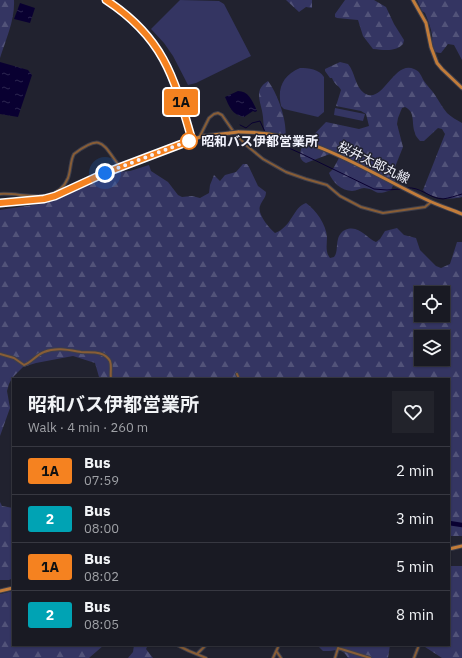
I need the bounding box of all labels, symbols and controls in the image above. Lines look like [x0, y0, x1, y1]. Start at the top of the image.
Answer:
line badge: 1A [163, 89, 199, 115]
text: 1A [172, 93, 190, 111]
marker: 昭和バス伊都営業所 [180, 132, 198, 150]
place label: 昭和バス伊都営業所 [201, 133, 318, 150]
street label: 桜井太郎丸線 [335, 138, 413, 187]
your location [95, 163, 115, 183]
map controls [414, 286, 450, 366]
button: locate [414, 286, 450, 322]
button: layers [414, 330, 450, 366]
button: heart [392, 391, 434, 433]
text: 昭和バス伊都営業所 [28, 392, 199, 416]
text: Walk · 4 min · 260 m [28, 419, 148, 436]
text: Bus [84, 453, 111, 472]
text: 2 min [396, 461, 434, 480]
text: 1A [41, 462, 59, 480]
text: 07:59 [84, 472, 119, 489]
text: Bus [84, 501, 111, 520]
text: 3 min [396, 509, 434, 528]
text: 2 [46, 510, 54, 528]
text: 08:00 [84, 520, 119, 537]
text: Bus [84, 549, 111, 568]
text: 5 min [396, 557, 434, 576]
text: 1A [41, 558, 59, 576]
text: 08:02 [84, 568, 119, 585]
text: Bus [84, 597, 111, 616]
text: 8 min [396, 605, 434, 624]
text: 2 [46, 606, 54, 624]
text: 08:05 [84, 616, 119, 633]

